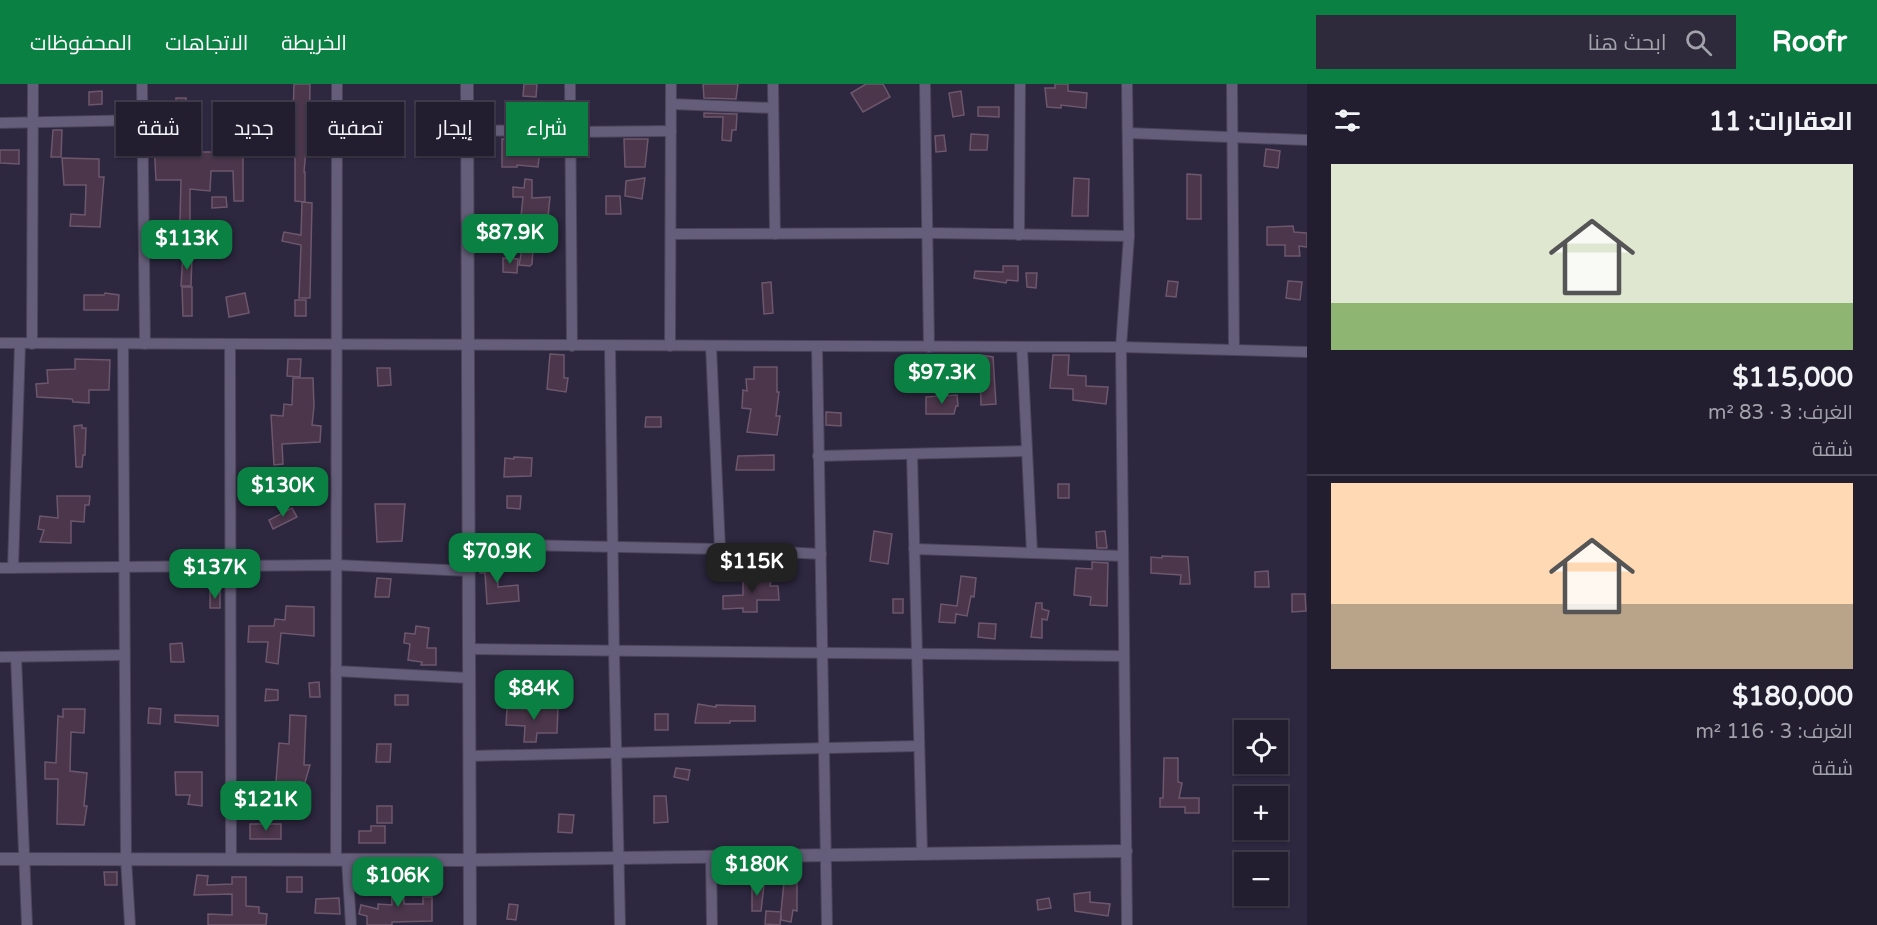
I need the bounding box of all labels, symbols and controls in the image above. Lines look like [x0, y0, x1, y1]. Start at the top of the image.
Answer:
search box [1316, 15, 1736, 69]
text: Roofr [1772, 25, 1847, 59]
icon: search [1682, 26, 1715, 59]
text: ابحث هنا [1588, 30, 1667, 56]
text: المحفوظات [30, 31, 132, 56]
text: الاتجاهات [165, 31, 248, 56]
text: الخريطة [281, 31, 347, 56]
chip: شقة [116, 102, 201, 156]
chip: جديد [213, 102, 295, 156]
chip: تصفية [307, 102, 404, 156]
chip: إيجار [416, 102, 494, 156]
chip: شراء [506, 102, 588, 156]
icon: filters [1331, 104, 1364, 137]
text: العقارات: 11 [1709, 106, 1853, 137]
icon: home [1538, 203, 1646, 311]
pin: $87.9K [461, 214, 559, 265]
pin: $113K [145, 220, 229, 271]
text: $87.9K [476, 221, 544, 245]
text: $113K [155, 227, 219, 251]
pin: $97.3K [893, 354, 991, 405]
text: $97.3K [908, 361, 976, 385]
text: $115,000 [1733, 362, 1853, 393]
text: الغرف: 3 · 83 m² [1708, 401, 1853, 425]
text: شقة [1812, 438, 1853, 462]
pin: $130K [241, 467, 325, 518]
text: $130K [251, 474, 315, 498]
icon: home [1538, 522, 1646, 630]
pin: $70.9K [448, 533, 546, 584]
text: $70.9K [463, 540, 531, 564]
pin: $115K [710, 543, 794, 594]
pin: $137K [173, 549, 257, 600]
text: $115K [720, 550, 784, 574]
text: $137K [183, 556, 247, 580]
pin: $84K [498, 670, 570, 721]
text: $84K [509, 677, 559, 701]
text: $180,000 [1732, 681, 1853, 712]
map controls [1234, 720, 1288, 906]
button: locate [1234, 720, 1288, 774]
text: الغرف: 3 · 116 m² [1696, 720, 1853, 744]
text: شقة [1812, 757, 1853, 781]
pin: $121K [224, 781, 308, 832]
button: + [1234, 786, 1288, 840]
text: $121K [234, 788, 298, 812]
pin: $180K [715, 846, 799, 897]
button: − [1234, 852, 1288, 906]
text: $180K [725, 853, 789, 877]
pin: $106K [356, 857, 440, 908]
text: $106K [366, 864, 430, 888]

